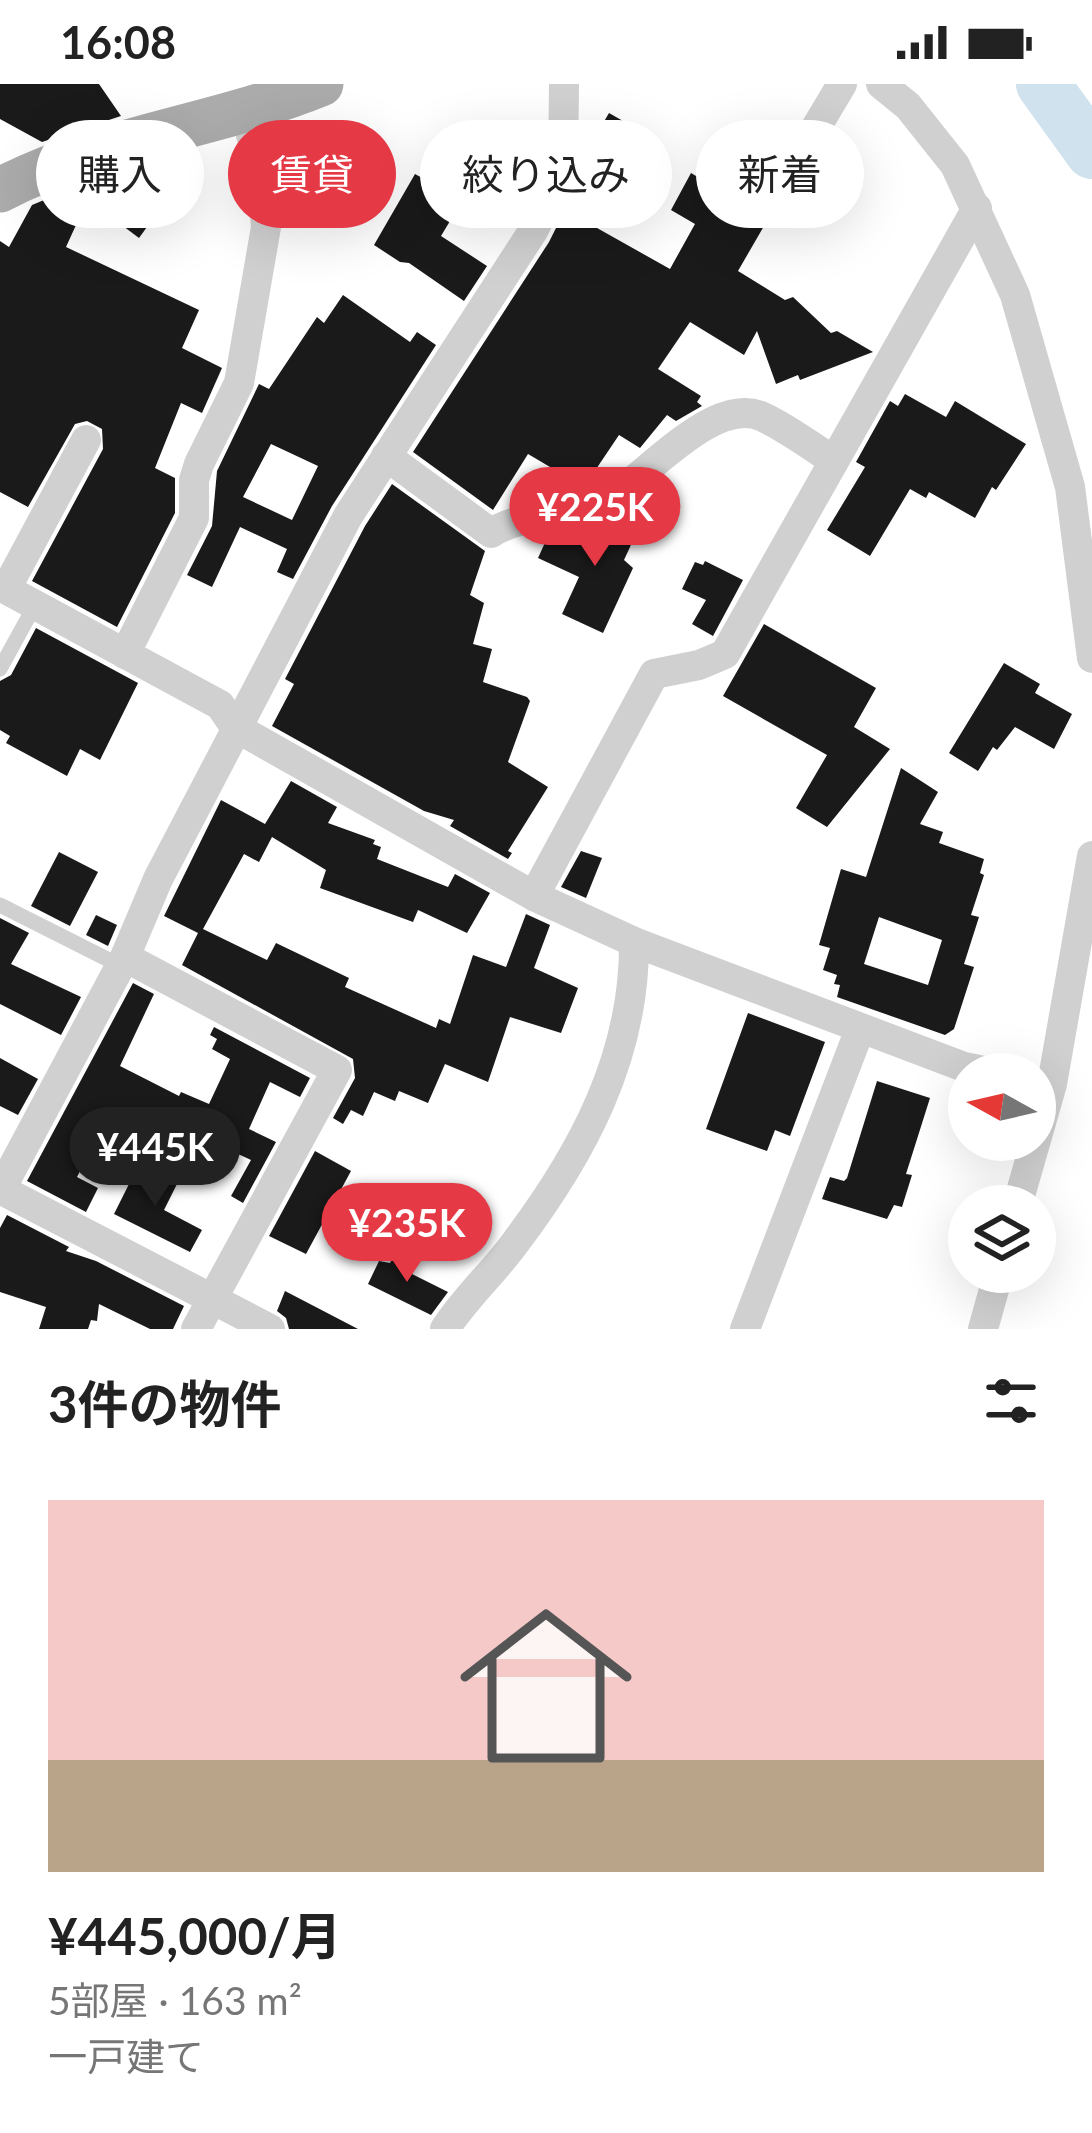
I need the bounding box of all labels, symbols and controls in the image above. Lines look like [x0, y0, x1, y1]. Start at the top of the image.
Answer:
text: 16:08 [60, 15, 176, 69]
chip: 購入 [36, 120, 204, 228]
chip: 賃貸 [228, 120, 396, 228]
chip: 絞り込み [420, 120, 672, 228]
chip: 新着 [696, 120, 864, 228]
pin: ¥225K [511, 467, 679, 569]
text: ¥225K [536, 483, 654, 529]
north arrow [948, 1053, 1056, 1161]
map controls [948, 1053, 1056, 1293]
pin: ¥445K [71, 1107, 239, 1209]
text: ¥445K [96, 1123, 214, 1169]
pin: ¥235K [323, 1183, 491, 1285]
button: layers [948, 1185, 1056, 1293]
text: ¥235K [348, 1199, 466, 1245]
icon: filters [978, 1368, 1044, 1434]
text: 3件の物件 [48, 1373, 282, 1434]
icon: home [438, 1578, 654, 1794]
text: ¥445,000/月 [48, 1905, 342, 1966]
text: 5部屋 · 163 m² [48, 1977, 302, 2023]
text: 一戸建て [48, 2033, 204, 2079]

